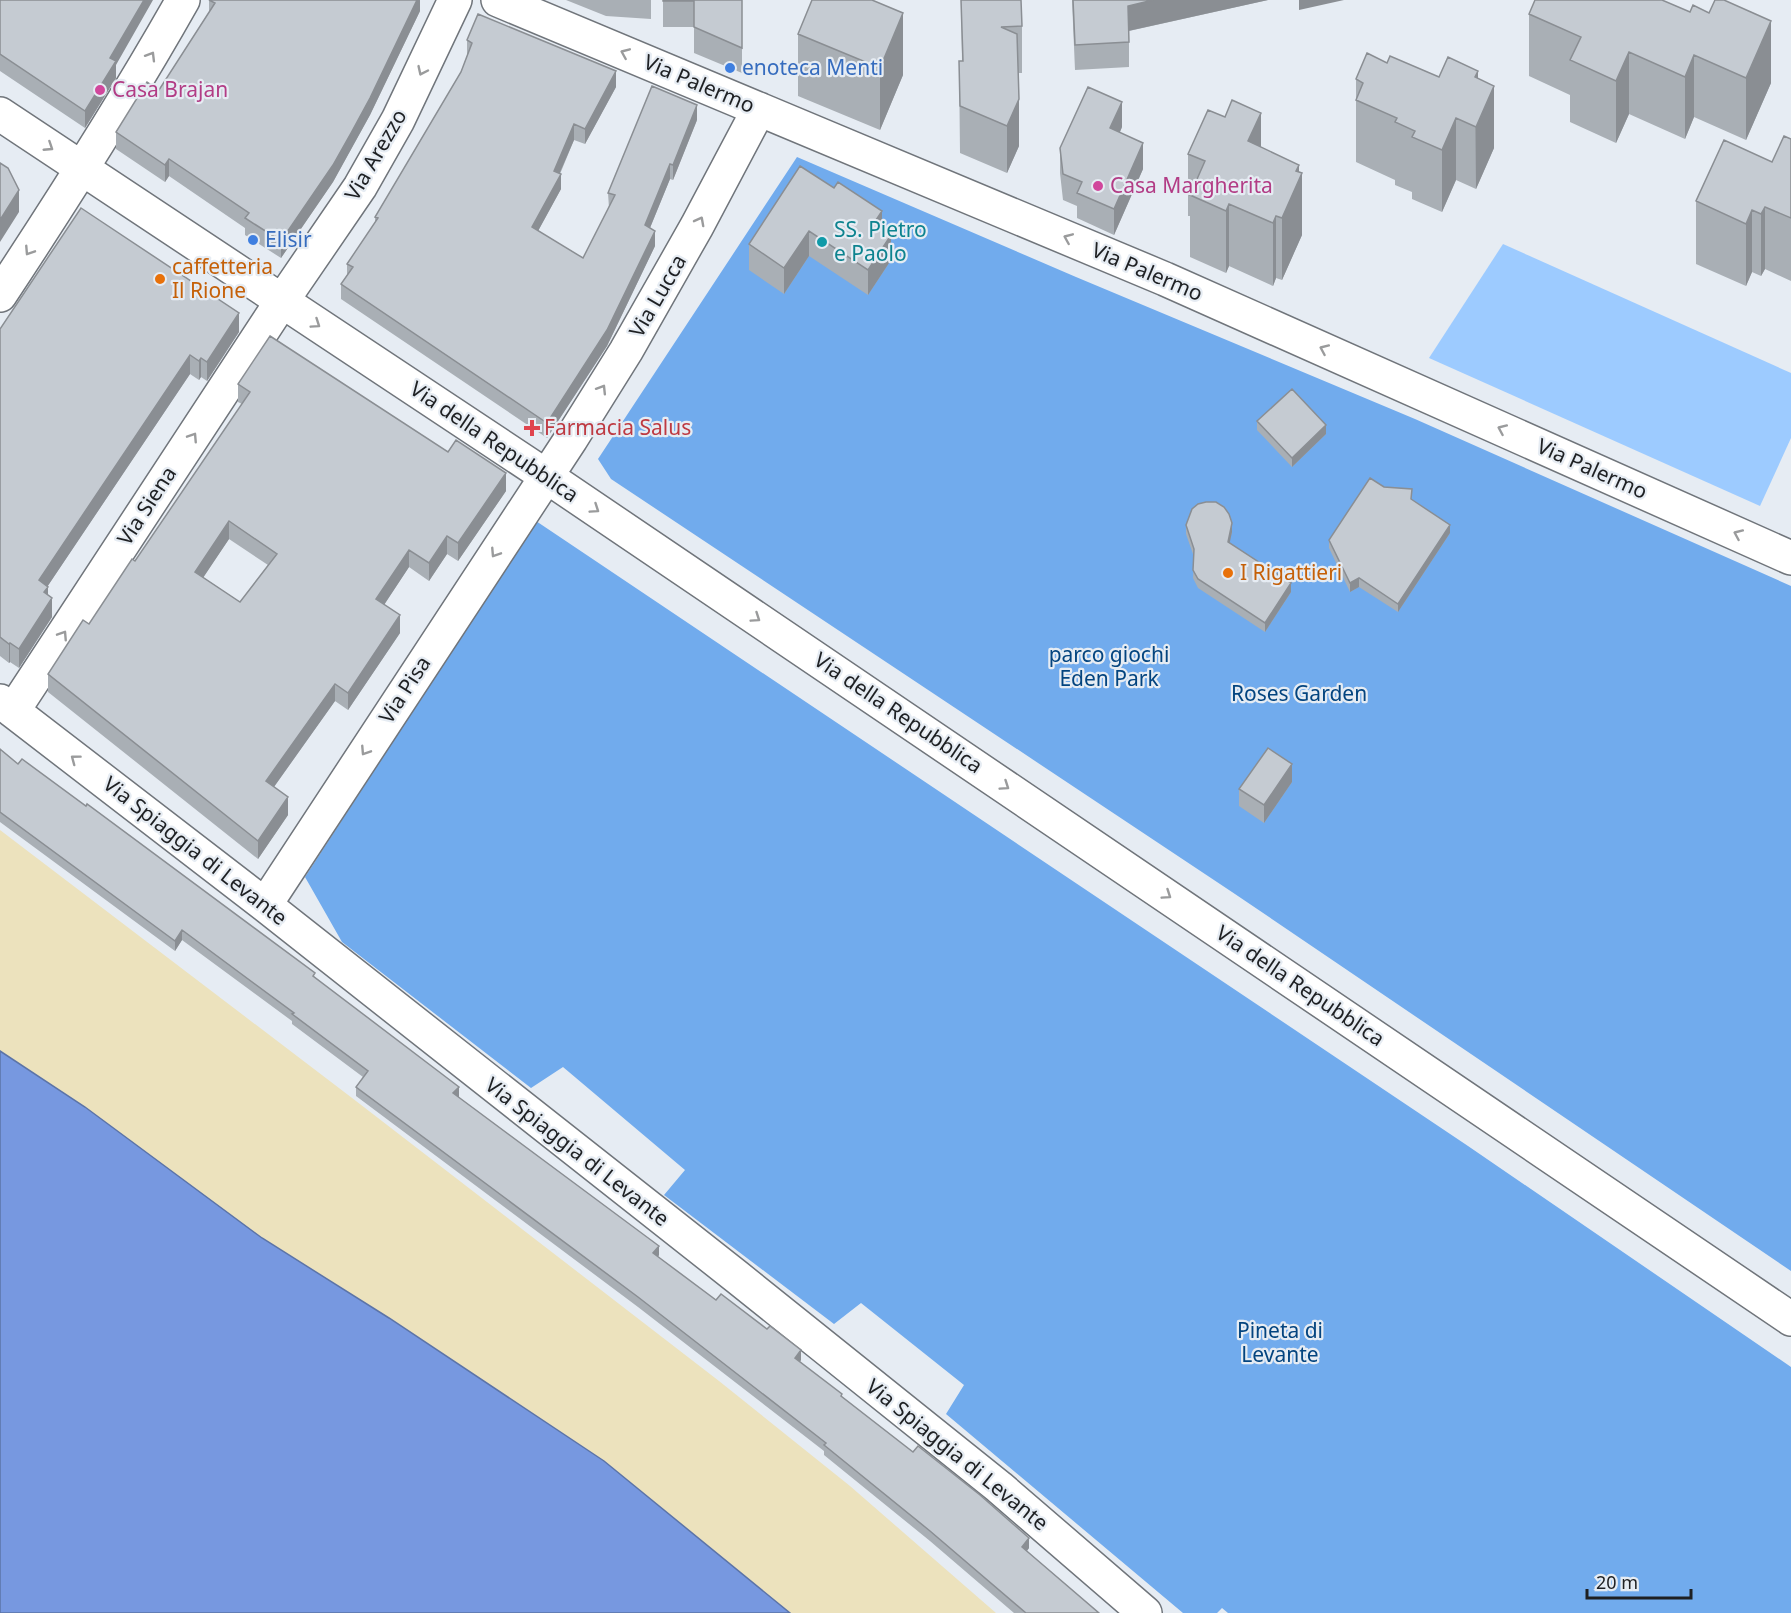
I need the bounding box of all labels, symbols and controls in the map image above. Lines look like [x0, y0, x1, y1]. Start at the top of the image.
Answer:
street label: Via Palermo [640, 47, 759, 119]
one-way arrow [620, 48, 631, 60]
one-way arrow [144, 52, 156, 62]
place label: enoteca Menti [742, 53, 883, 81]
marker: enoteca Menti [723, 61, 737, 75]
one-way arrow [417, 64, 429, 75]
place label: Casa Brajan [112, 75, 228, 103]
marker: Casa Brajan [93, 83, 107, 97]
street label: Via Arezzo [338, 104, 413, 205]
one-way arrow [43, 139, 53, 151]
place label: Casa Margherita [1110, 171, 1273, 199]
marker: Casa Margherita [1091, 179, 1105, 193]
place label: SS. Pietro e Paolo [834, 215, 927, 267]
one-way arrow [693, 217, 704, 227]
place label: Elisir [265, 225, 312, 253]
marker: Elisir [246, 233, 260, 247]
one-way arrow [1064, 233, 1075, 245]
marker: SS. Pietro e Paolo [815, 235, 829, 249]
street label: Via Palermo [1088, 235, 1207, 307]
one-way arrow [26, 244, 37, 255]
street label: Via Lucca [622, 249, 692, 342]
place label: caffetteria Il Rione [172, 252, 273, 304]
marker: caffetteria Il Rione [153, 272, 167, 286]
one-way arrow [310, 317, 321, 328]
one-way arrow [1320, 344, 1331, 356]
street label: Via della Repubblica [405, 374, 584, 508]
one-way arrow [594, 385, 606, 395]
place label: Farmacia Salus [544, 413, 691, 441]
marker: Farmacia Salus [525, 421, 539, 435]
one-way arrow [1498, 424, 1509, 436]
street label: Via Palermo [1533, 431, 1652, 505]
one-way arrow [186, 433, 197, 444]
street label: Via Siena [110, 461, 182, 550]
one-way arrow [588, 502, 599, 513]
one-way arrow [1733, 530, 1744, 542]
one-way arrow [492, 547, 503, 558]
place label: I Rigattieri [1240, 558, 1342, 586]
marker: I Rigattieri [1221, 566, 1235, 580]
one-way arrow [750, 611, 761, 622]
one-way arrow [56, 631, 67, 642]
park label: parco giochi Eden Park [1049, 640, 1169, 692]
street label: Via della Repubblica [809, 645, 988, 779]
street label: Via Pisa [372, 650, 436, 729]
park label: Roses Garden [1231, 679, 1367, 707]
one-way arrow [361, 745, 372, 756]
one-way arrow [71, 756, 82, 767]
street label: Via Spiaggia di Levante [98, 769, 293, 931]
one-way arrow [998, 779, 1009, 790]
one-way arrow [1160, 888, 1171, 899]
street label: Via della Repubblica [1211, 918, 1390, 1052]
street label: Via Spiaggia di Levante [480, 1070, 675, 1232]
park label: Pineta di Levante [1237, 1316, 1323, 1368]
street label: Via Spiaggia di Levante [861, 1372, 1054, 1536]
scale bar [1587, 1562, 1690, 1600]
text: 20 m [1596, 1570, 1638, 1594]

